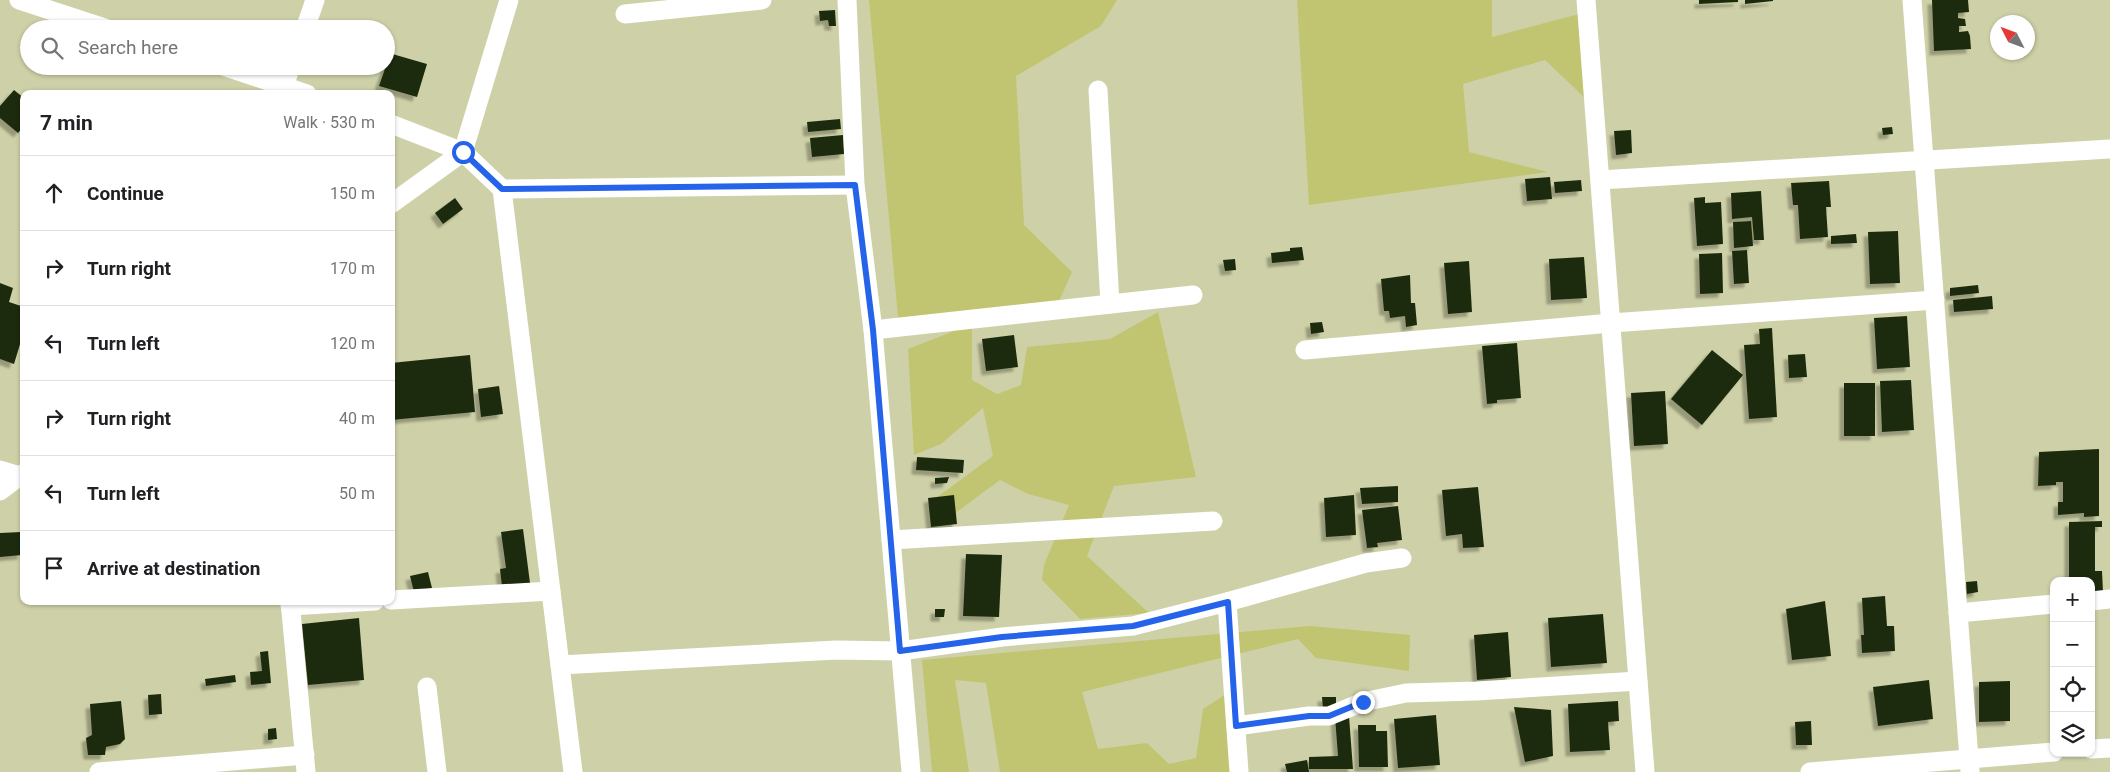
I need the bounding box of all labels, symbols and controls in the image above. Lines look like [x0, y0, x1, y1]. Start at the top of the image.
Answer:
north arrow [1990, 15, 2035, 60]
search box [20, 20, 395, 75]
icon: search [38, 34, 66, 62]
text: Search here [78, 36, 178, 59]
text: 7 min [40, 111, 93, 135]
text: Walk · 530 m [283, 113, 375, 132]
route start [452, 141, 475, 164]
icon: ahead [40, 179, 68, 207]
text: Continue [87, 182, 164, 205]
text: 150 m [330, 184, 375, 203]
icon: right [40, 254, 68, 282]
text: Turn right [87, 257, 171, 280]
text: 170 m [330, 259, 375, 278]
icon: left [40, 329, 68, 357]
text: Turn left [87, 332, 160, 355]
text: 120 m [330, 334, 375, 353]
icon: right [40, 404, 68, 432]
text: Turn right [87, 407, 171, 430]
text: 40 m [339, 409, 375, 428]
icon: left [40, 479, 68, 507]
text: Turn left [87, 482, 160, 505]
text: 50 m [339, 484, 375, 503]
icon: arrive [40, 554, 68, 582]
text: Arrive at destination [87, 557, 260, 580]
map controls [2050, 577, 2095, 757]
button: + [2050, 577, 2095, 622]
button: − [2050, 622, 2095, 667]
button: locate [2050, 667, 2095, 712]
route end [1352, 691, 1375, 714]
button: layers [2050, 712, 2095, 757]

